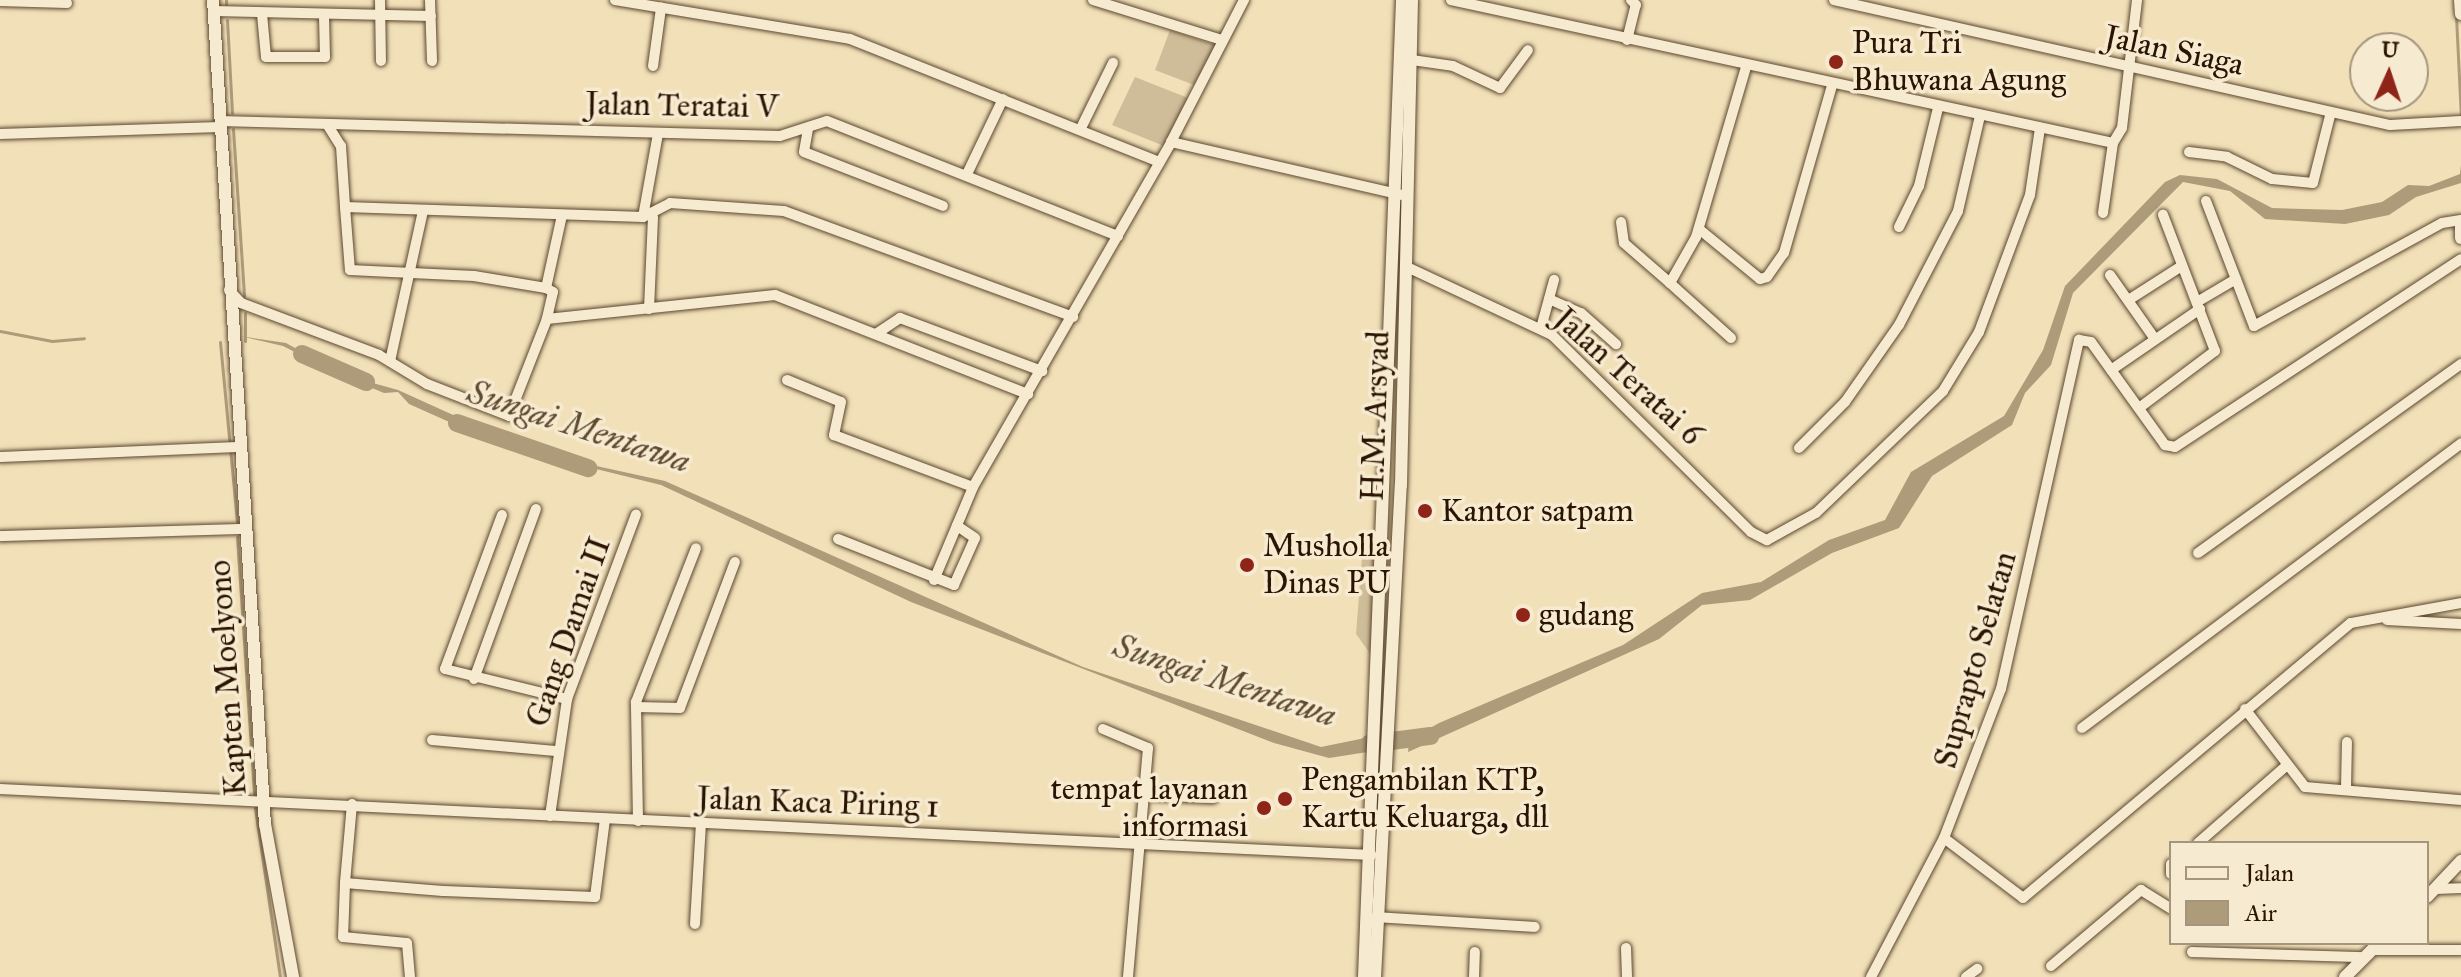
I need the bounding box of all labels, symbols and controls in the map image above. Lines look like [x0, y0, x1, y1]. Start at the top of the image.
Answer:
street label: Jalan Siaga [2101, 18, 2247, 84]
place label: Pura Tri Bhuwana Agung [1852, 25, 2066, 100]
north arrow [2349, 32, 2429, 112]
text: U [2381, 36, 2400, 63]
marker: Pura Tri Bhuwana Agung [1827, 53, 1845, 71]
street label: Jalan Teratai V [585, 85, 779, 127]
street label: Jalan Teratai 6 [1546, 300, 1710, 454]
street label: H.M. Arsyad [1354, 330, 1398, 502]
water label: Sungai Mentawa [462, 371, 696, 481]
place label: Kantor satpam [1441, 492, 1634, 530]
marker: Kantor satpam [1416, 502, 1434, 520]
place label: Musholla Dinas PU [1263, 528, 1390, 603]
street label: Gang Damai II [519, 532, 619, 732]
street label: Suprapto Selatan [1927, 547, 2025, 773]
marker: Musholla Dinas PU [1238, 556, 1256, 574]
street label: Kapten Moelyono [201, 559, 255, 797]
place label: gudang [1539, 596, 1633, 634]
marker: gudang [1514, 606, 1532, 624]
water label: Sungai Mentawa [1108, 625, 1342, 735]
place label: Pengambilan KTP, Kartu Keluarga, dll [1301, 762, 1549, 837]
place label: tempat layanan informasi [1050, 771, 1248, 846]
street label: Jalan Kaca Piring 1 [696, 780, 940, 826]
marker: Pengambilan KTP, Kartu Keluarga, dll [1276, 790, 1294, 808]
marker: tempat layanan informasi [1255, 799, 1273, 817]
legend [2169, 841, 2429, 945]
text: Jalan [2245, 858, 2294, 888]
text: Air [2245, 898, 2277, 928]

